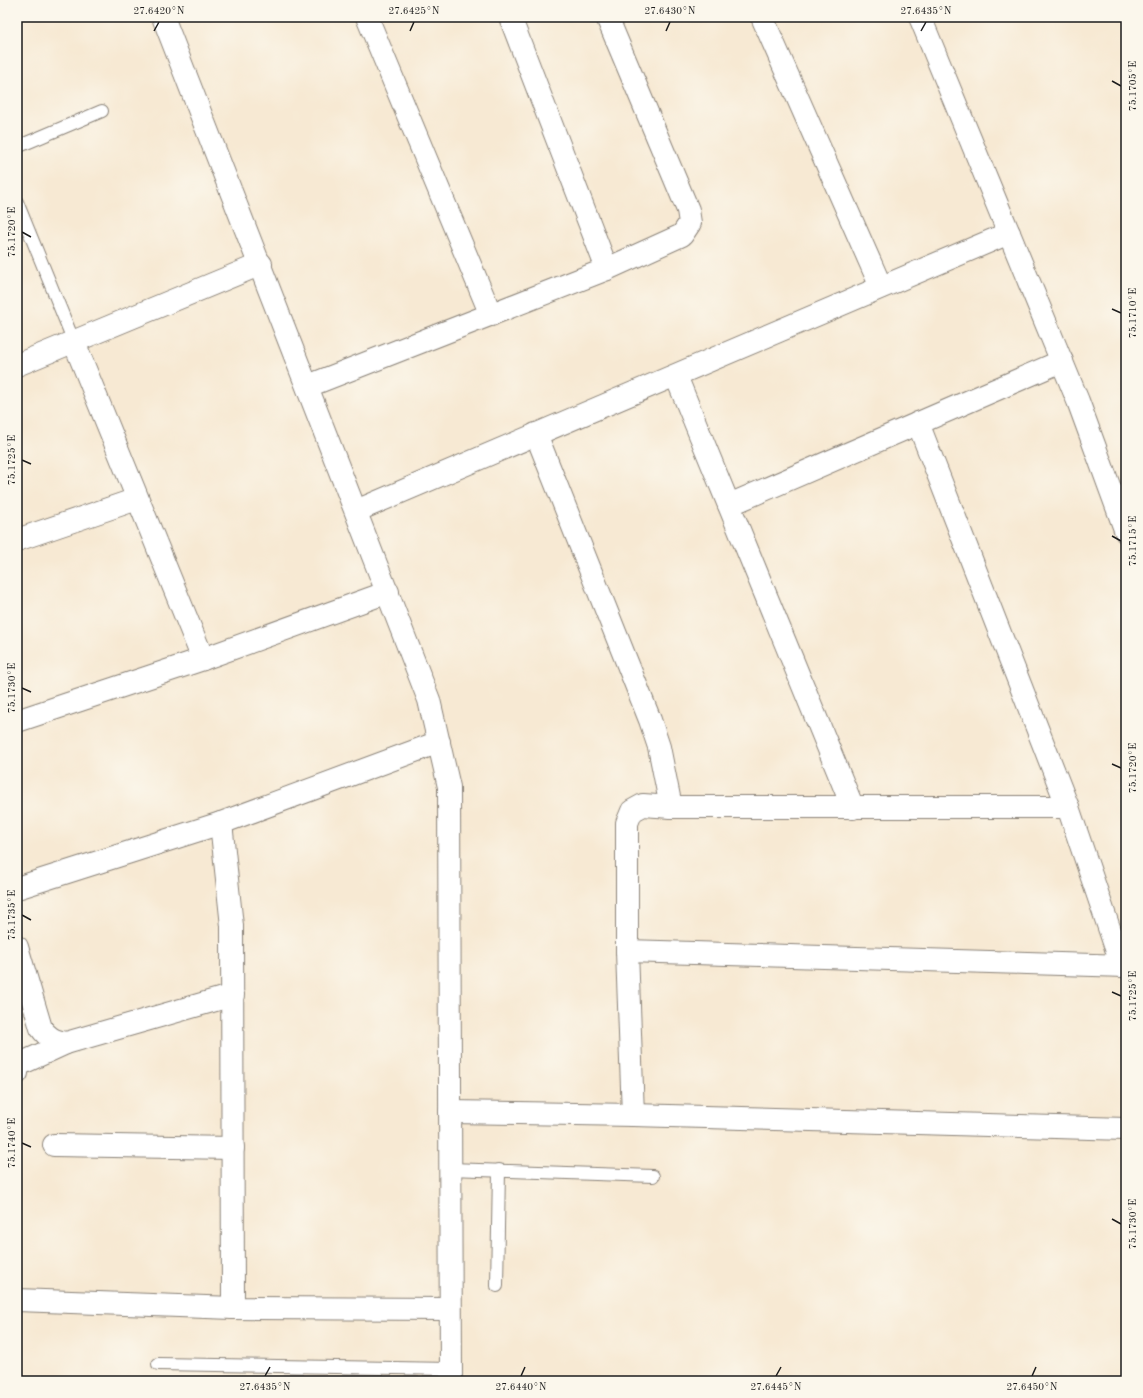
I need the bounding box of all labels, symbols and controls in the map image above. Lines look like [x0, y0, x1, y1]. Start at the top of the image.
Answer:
text: 27.6420°N [133, 6, 185, 16]
text: 27.6425°N [388, 6, 440, 16]
text: 27.6430°N [644, 6, 696, 16]
text: 27.6435°N [900, 6, 952, 16]
text: 75.1705°E [1128, 61, 1138, 111]
text: 75.1720°E [7, 207, 17, 257]
text: 75.1710°E [1128, 288, 1138, 338]
text: 75.1725°E [7, 435, 17, 485]
text: 75.1715°E [1128, 516, 1138, 566]
text: 75.1730°E [7, 663, 17, 713]
text: 75.1720°E [1128, 743, 1138, 793]
text: 75.1735°E [7, 890, 17, 940]
text: 75.1725°E [1128, 971, 1138, 1021]
text: 75.1740°E [7, 1118, 17, 1168]
text: 75.1730°E [1128, 1199, 1138, 1249]
text: 27.6435°N [239, 1382, 291, 1392]
text: 27.6440°N [495, 1382, 547, 1392]
text: 27.6445°N [750, 1382, 802, 1392]
text: 27.6450°N [1006, 1382, 1058, 1392]

